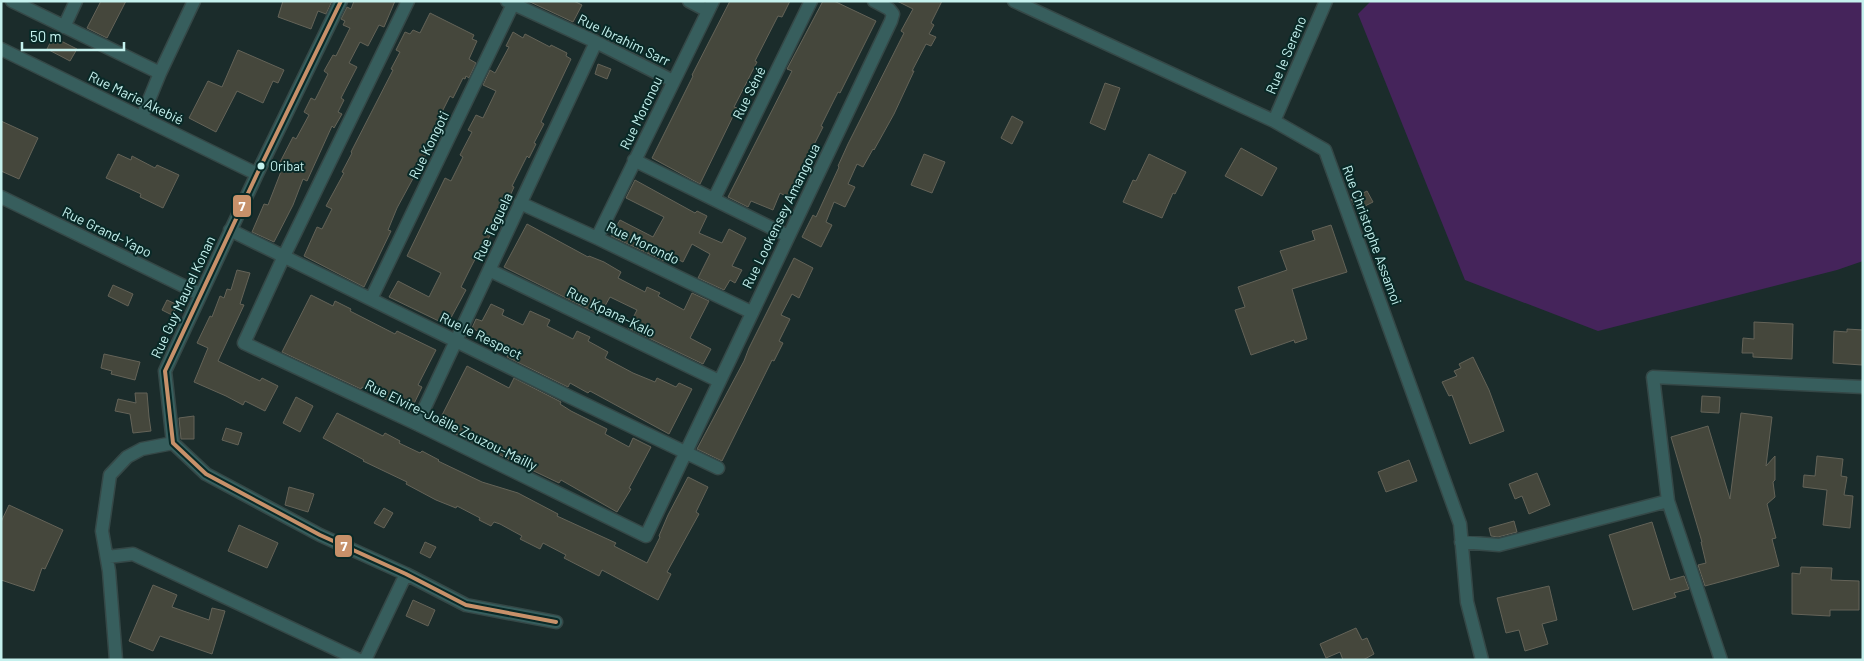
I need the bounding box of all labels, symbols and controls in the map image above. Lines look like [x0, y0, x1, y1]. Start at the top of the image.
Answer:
street label: Rue Ibrahim Sarr [575, 10, 673, 69]
street label: Rue le Sereno [1261, 13, 1310, 96]
scale bar [22, 20, 125, 52]
text: 50 m [30, 27, 62, 45]
street label: Rue Séné [728, 63, 769, 122]
street label: Rue Marie Akebié [86, 67, 187, 128]
street label: Rue Moronou [616, 73, 666, 152]
street label: Rue Kongoti [405, 108, 452, 182]
street label: Rue Lookensey Amangoua [738, 141, 823, 291]
place label: Oribat [270, 158, 305, 174]
marker: Oribat [256, 161, 266, 171]
street label: Rue Christophe Assamoi [1339, 163, 1406, 307]
street label: Rue Teguela [469, 190, 516, 264]
line badge: 7 [232, 194, 252, 218]
text: 7 [239, 197, 246, 214]
street label: Rue Grand-Yapo [60, 203, 155, 261]
street label: Rue Morondo [604, 218, 683, 268]
street label: Rue Guy Maurel Konan [147, 233, 218, 361]
street label: Rue Kpana-Kalo [564, 283, 658, 340]
street label: Rue le Respect [437, 308, 525, 363]
street label: Rue Elvire-Joëlle Zouzou-Mailly [362, 375, 541, 474]
line badge: 7 [334, 534, 353, 558]
text: 7 [341, 537, 348, 554]

